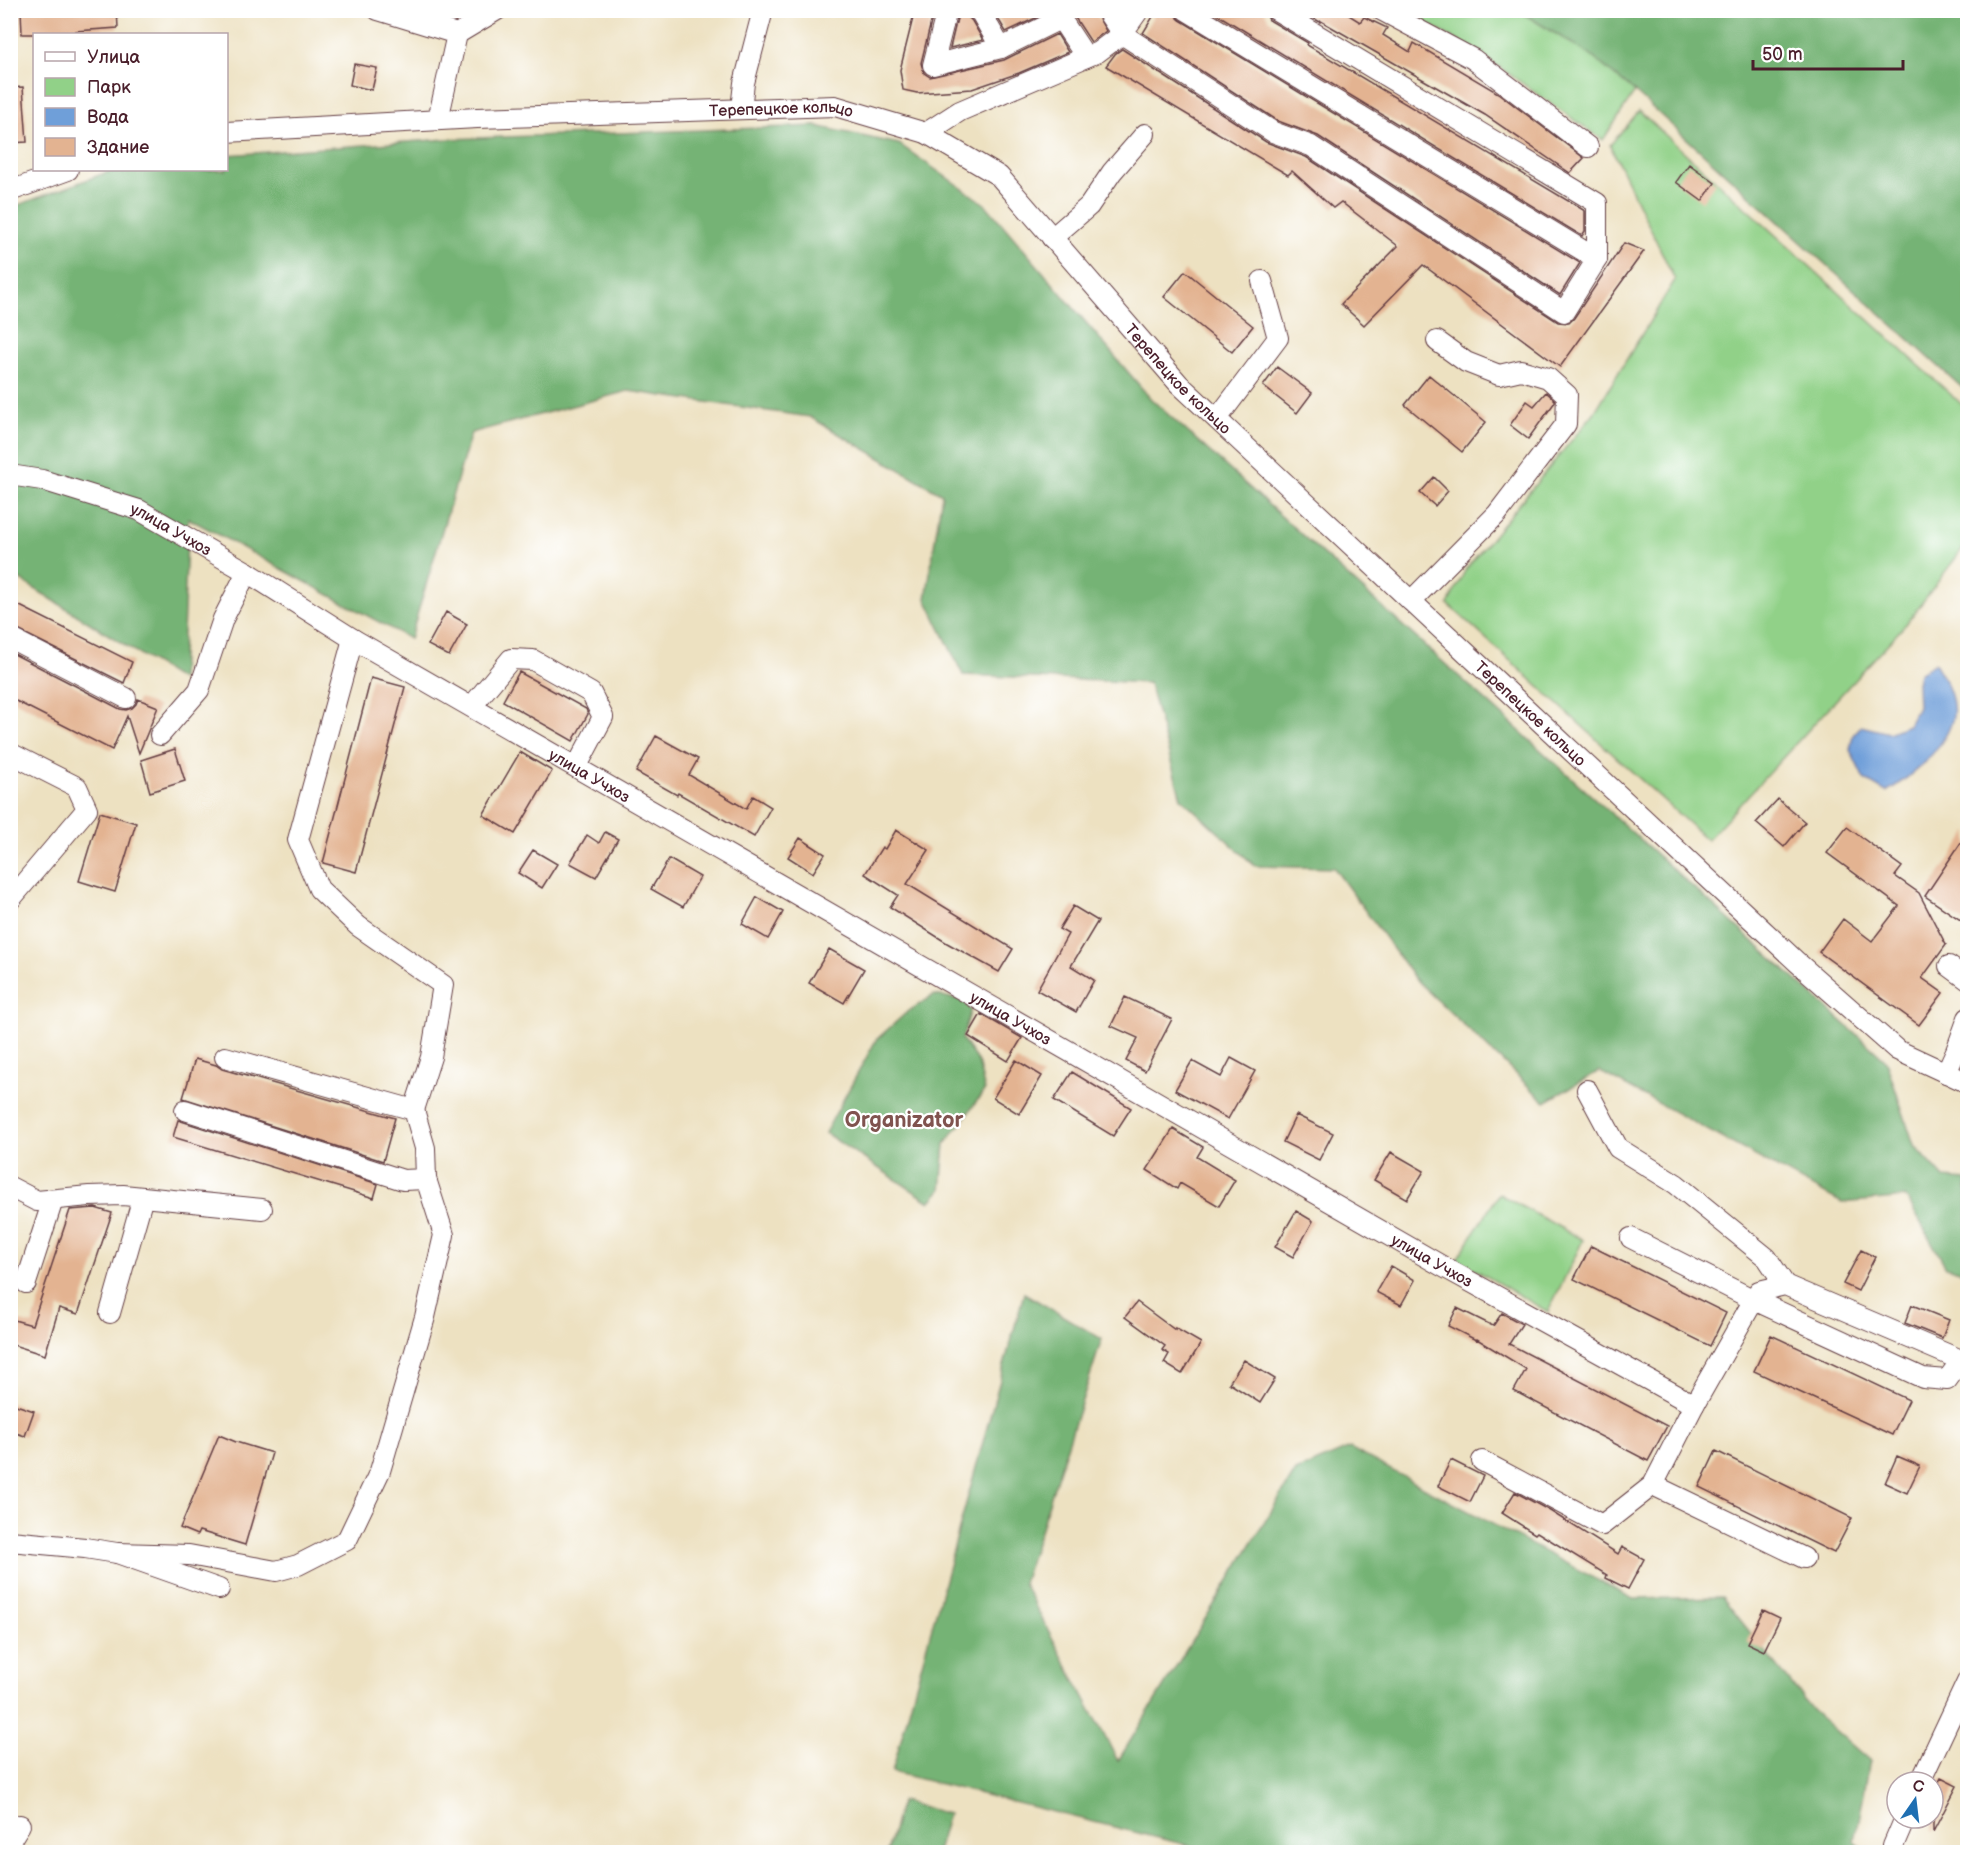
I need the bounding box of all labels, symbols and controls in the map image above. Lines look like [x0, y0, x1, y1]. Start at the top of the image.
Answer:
legend [33, 33, 228, 171]
scale bar [1753, 33, 1903, 71]
text: 50 m [1762, 44, 1803, 65]
text: Улица [87, 47, 141, 68]
text: Парк [87, 77, 131, 98]
street label: Терепецкое кольцо [709, 98, 855, 122]
text: Вода [87, 107, 129, 128]
text: Здание [87, 137, 149, 158]
street label: Терепецкое кольцо [1120, 321, 1234, 439]
street label: улица Учхоз [128, 500, 215, 561]
street label: Терепецкое кольцо [1470, 658, 1589, 771]
street label: улица Учхоз [545, 746, 633, 808]
street label: улица Учхоз [966, 988, 1054, 1050]
district label: Organizator [845, 1107, 963, 1134]
street label: улица Учхоз [1387, 1231, 1476, 1292]
north arrow [1885, 1770, 1945, 1830]
text: С [1911, 1776, 1926, 1797]

